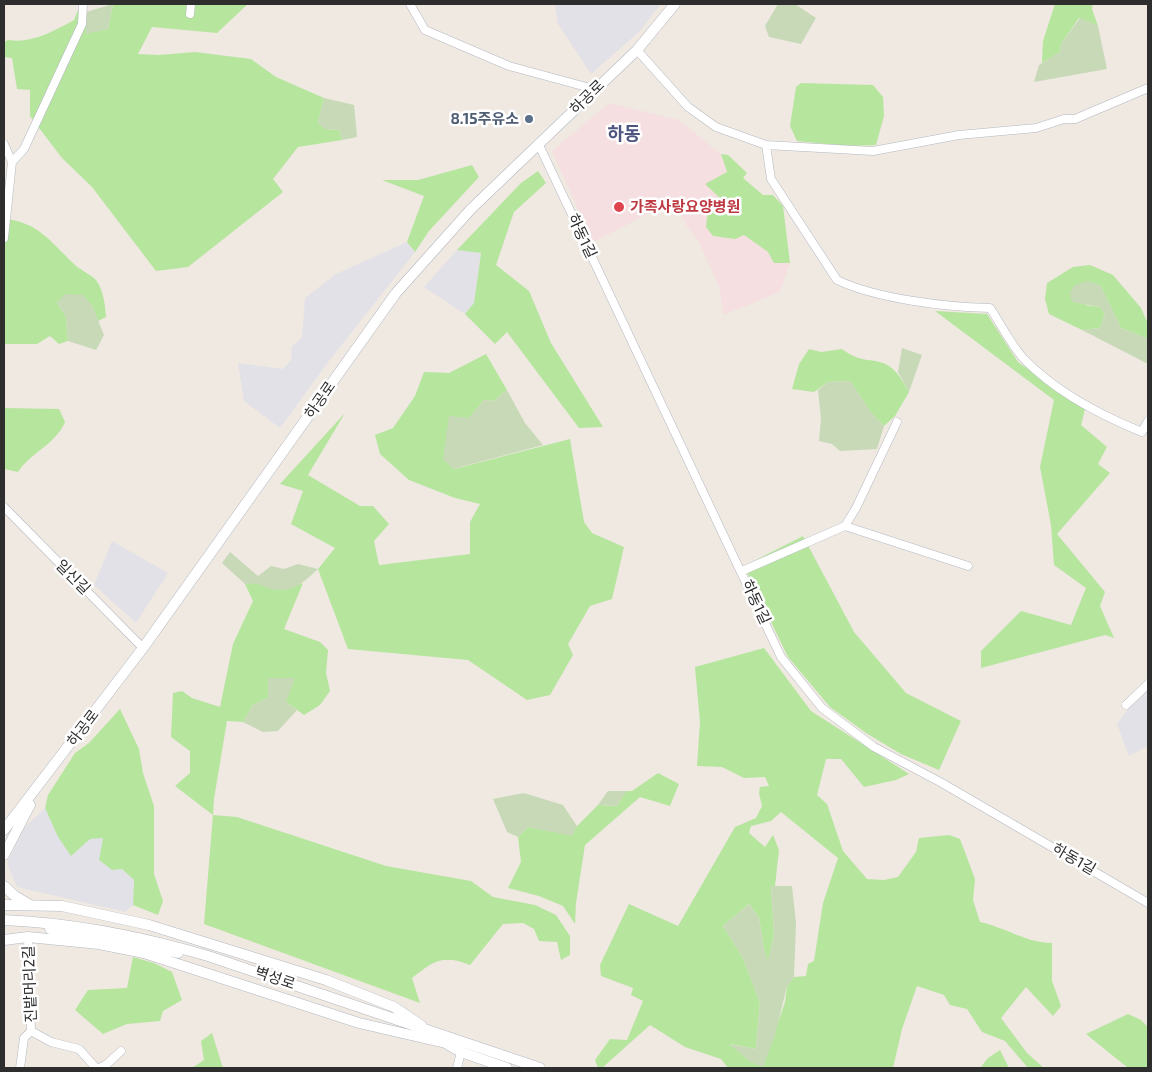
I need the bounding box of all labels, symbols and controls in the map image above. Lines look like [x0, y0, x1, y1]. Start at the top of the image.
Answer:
street label: 하공로 [566, 76, 608, 118]
place label: 8.15주유소 [450, 110, 519, 128]
marker: 8.15주유소 [523, 113, 535, 125]
district label: 하동 [607, 123, 641, 145]
place label: 가족사랑요양병원 [630, 198, 740, 216]
marker: 가족사랑요양병원 [612, 200, 626, 214]
street label: 하동1길 [564, 211, 600, 261]
street label: 하공로 [301, 378, 339, 422]
street label: 일신길 [52, 556, 94, 598]
street label: 하동1길 [738, 577, 774, 627]
street label: 하공로 [63, 706, 103, 750]
street label: 하동1길 [1049, 839, 1099, 879]
street label: 진밭머리2길 [20, 945, 40, 1023]
street label: 벽성로 [252, 963, 298, 993]

